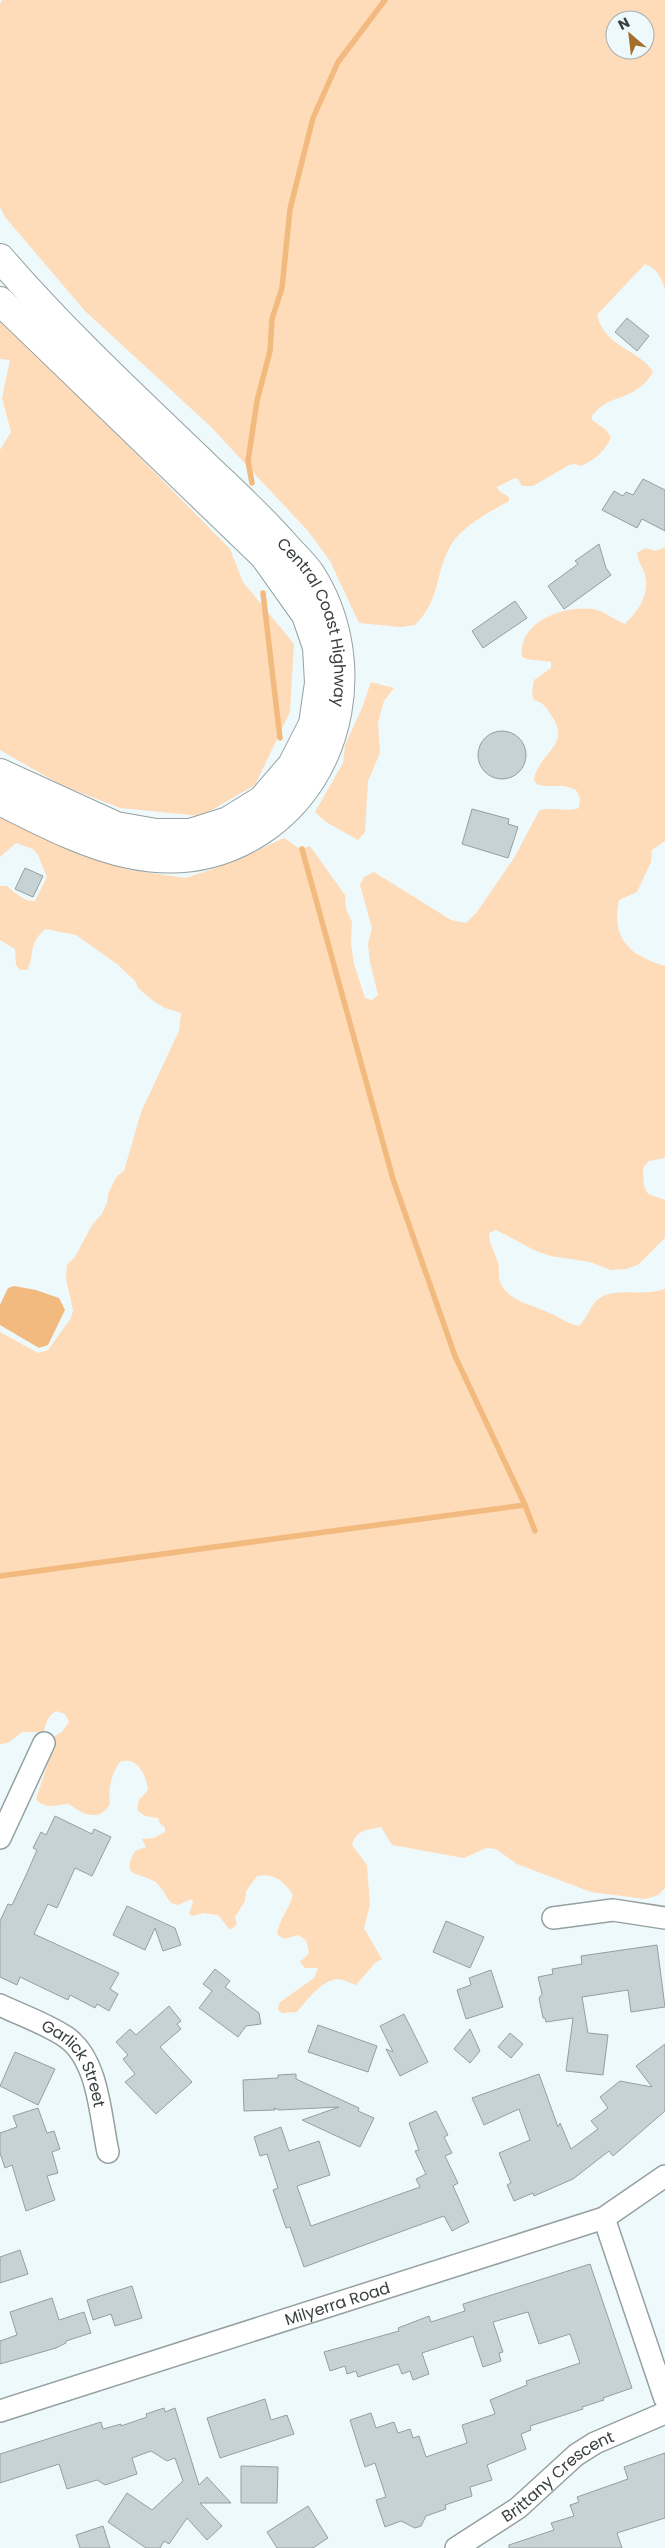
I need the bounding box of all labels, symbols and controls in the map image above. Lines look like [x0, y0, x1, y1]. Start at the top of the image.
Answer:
north arrow [605, 10, 655, 60]
text: N [615, 12, 633, 35]
street label: Central Coast Highway [272, 533, 352, 708]
street label: Garlick Street [37, 2014, 111, 2109]
street label: Milyerra Road [282, 2276, 393, 2331]
street label: Brittany Crescent [497, 2425, 618, 2528]

